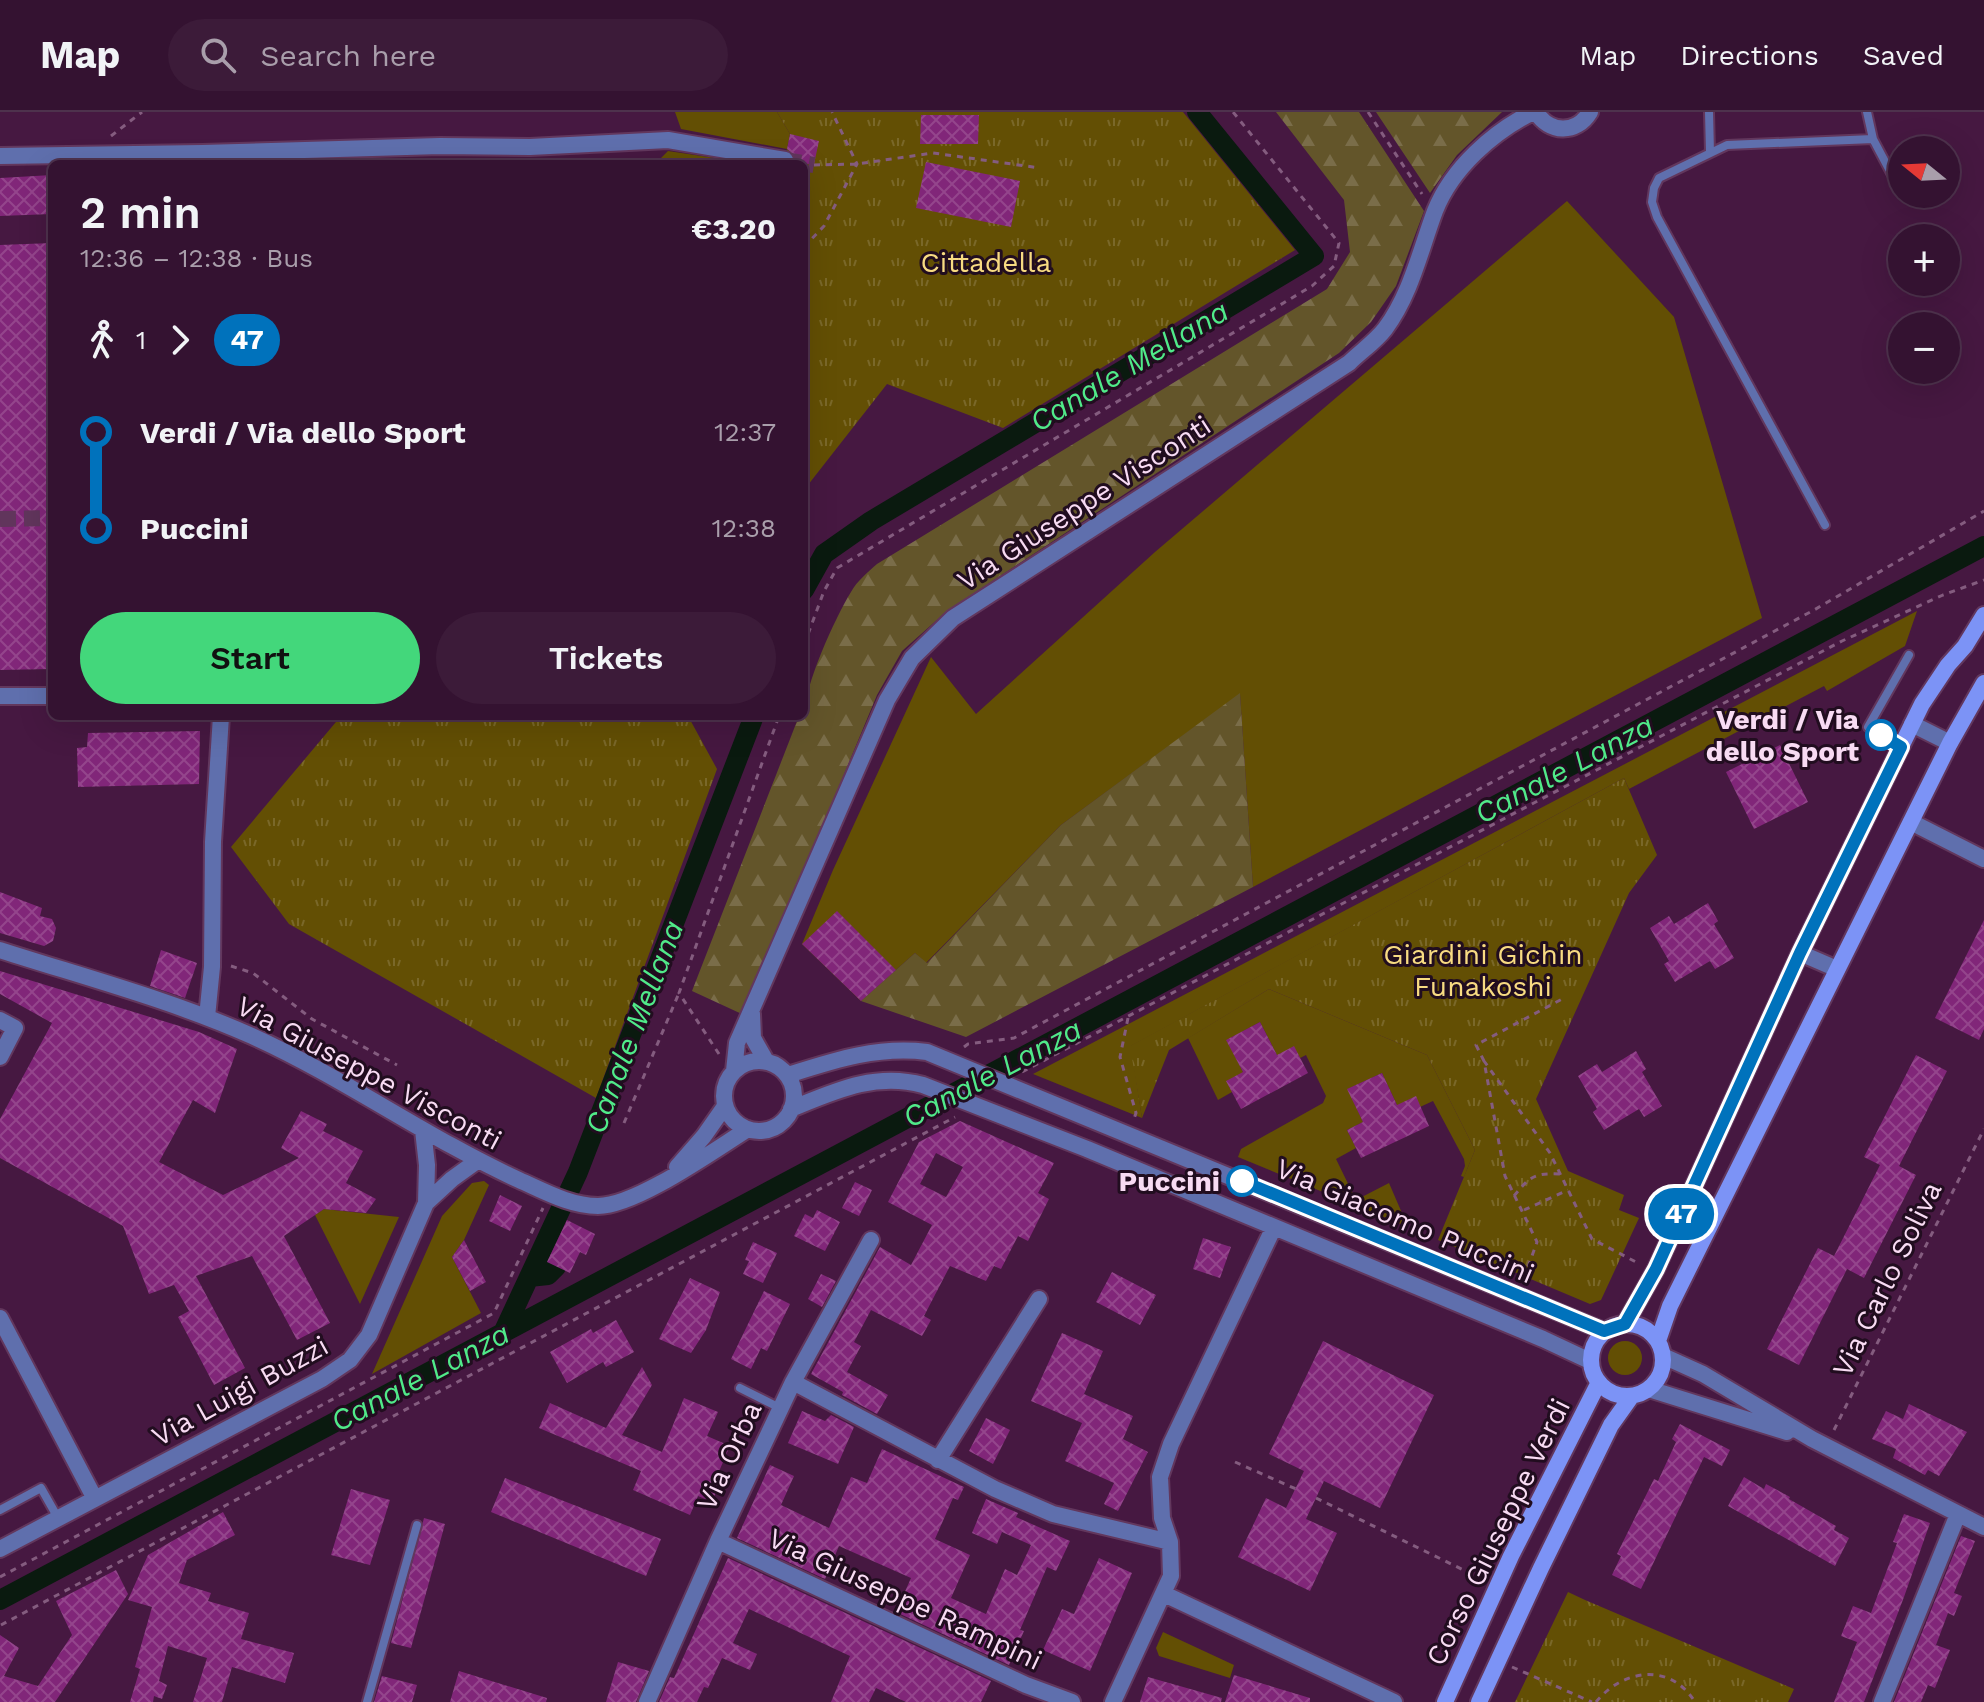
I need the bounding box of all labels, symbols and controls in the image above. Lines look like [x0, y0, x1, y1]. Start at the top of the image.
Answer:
search box [168, 19, 728, 91]
text: Map [40, 33, 120, 77]
icon: search [196, 33, 240, 77]
text: Search here [260, 38, 436, 73]
text: Map [1579, 39, 1636, 72]
text: Directions [1680, 39, 1819, 72]
text: Saved [1863, 39, 1944, 72]
north arrow [1888, 136, 1960, 208]
map controls [1888, 136, 1960, 384]
text: 2 min [80, 187, 201, 239]
text: €3.20 [691, 211, 776, 246]
button: + [1888, 224, 1960, 296]
text: 12:36 – 12:38 · Bus [80, 243, 313, 273]
park label: Cittadella [921, 246, 1052, 279]
water label: Canale Mellana [1023, 293, 1235, 439]
button: − [1888, 312, 1960, 384]
icon: walk [80, 318, 124, 362]
icon: forward [158, 318, 202, 362]
text: 47 [230, 323, 264, 356]
text: 1 [136, 325, 146, 355]
street label: Via Giuseppe Visconti [951, 409, 1217, 597]
text: Verdi / Via dello Sport [140, 415, 466, 450]
text: 12:37 [714, 417, 776, 447]
text: Puccini [140, 511, 249, 546]
text: 12:38 [712, 513, 776, 543]
button: Start [80, 612, 420, 704]
button: Tickets [436, 612, 776, 704]
place label: Verdi / Via dello Sport [1706, 703, 1860, 768]
water label: Canale Lanza [1469, 707, 1659, 831]
marker: Verdi / Via dello Sport [1866, 720, 1896, 750]
water label: Canale Mellana [577, 915, 691, 1139]
park label: Giardini Gichin Funakoshi [1383, 938, 1583, 1003]
street label: Via Giuseppe Visconti [231, 989, 507, 1157]
water label: Canale Lanza [897, 1011, 1087, 1135]
street label: Via Giacomo Puccini [1271, 1152, 1539, 1290]
place label: Puccini [1119, 1165, 1220, 1198]
marker: Puccini [1227, 1166, 1257, 1196]
street label: Via Carlo Soliva [1826, 1176, 1948, 1382]
line badge: 47 [1645, 1188, 1717, 1240]
text: 47 [1664, 1197, 1698, 1230]
water label: Canale Lanza [325, 1315, 515, 1439]
street label: Via Luigi Buzzi [146, 1329, 334, 1453]
street label: Corso Giuseppe Verdi [1419, 1393, 1577, 1671]
street label: Via Orba [690, 1396, 769, 1516]
street label: Via Giuseppe Rampini [763, 1521, 1047, 1677]

